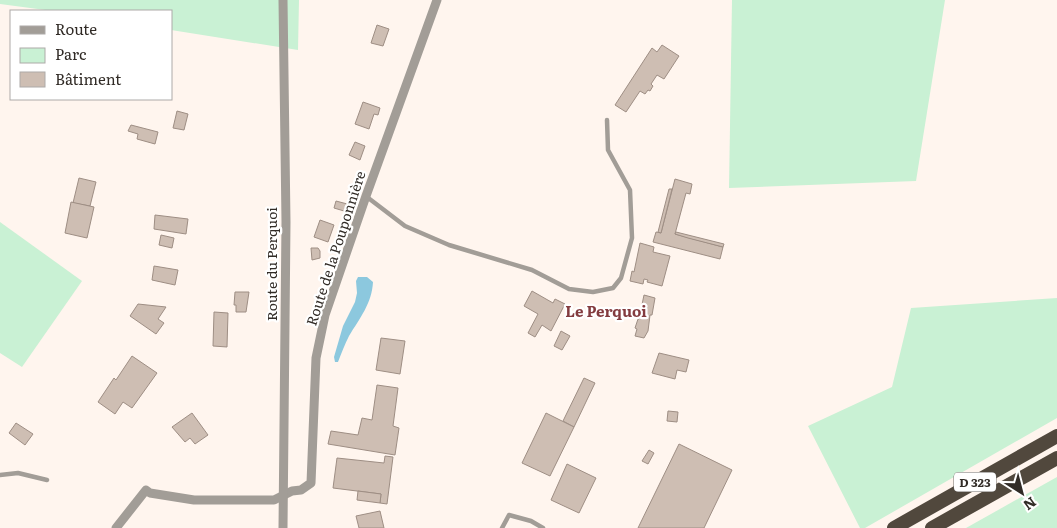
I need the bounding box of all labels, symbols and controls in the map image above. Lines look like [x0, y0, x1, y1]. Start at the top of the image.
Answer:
legend [10, 10, 172, 100]
text: Route [55, 17, 97, 40]
text: Parc [55, 42, 87, 65]
text: Bâtiment [55, 67, 121, 90]
street label: Route de la Pouponnière [301, 168, 369, 328]
street label: Route du Perquoi [261, 207, 281, 321]
district label: Le Perquoi [565, 299, 647, 322]
north arrow [997, 468, 1047, 518]
road number: D 323 [954, 472, 996, 492]
text: N [1019, 493, 1041, 516]

